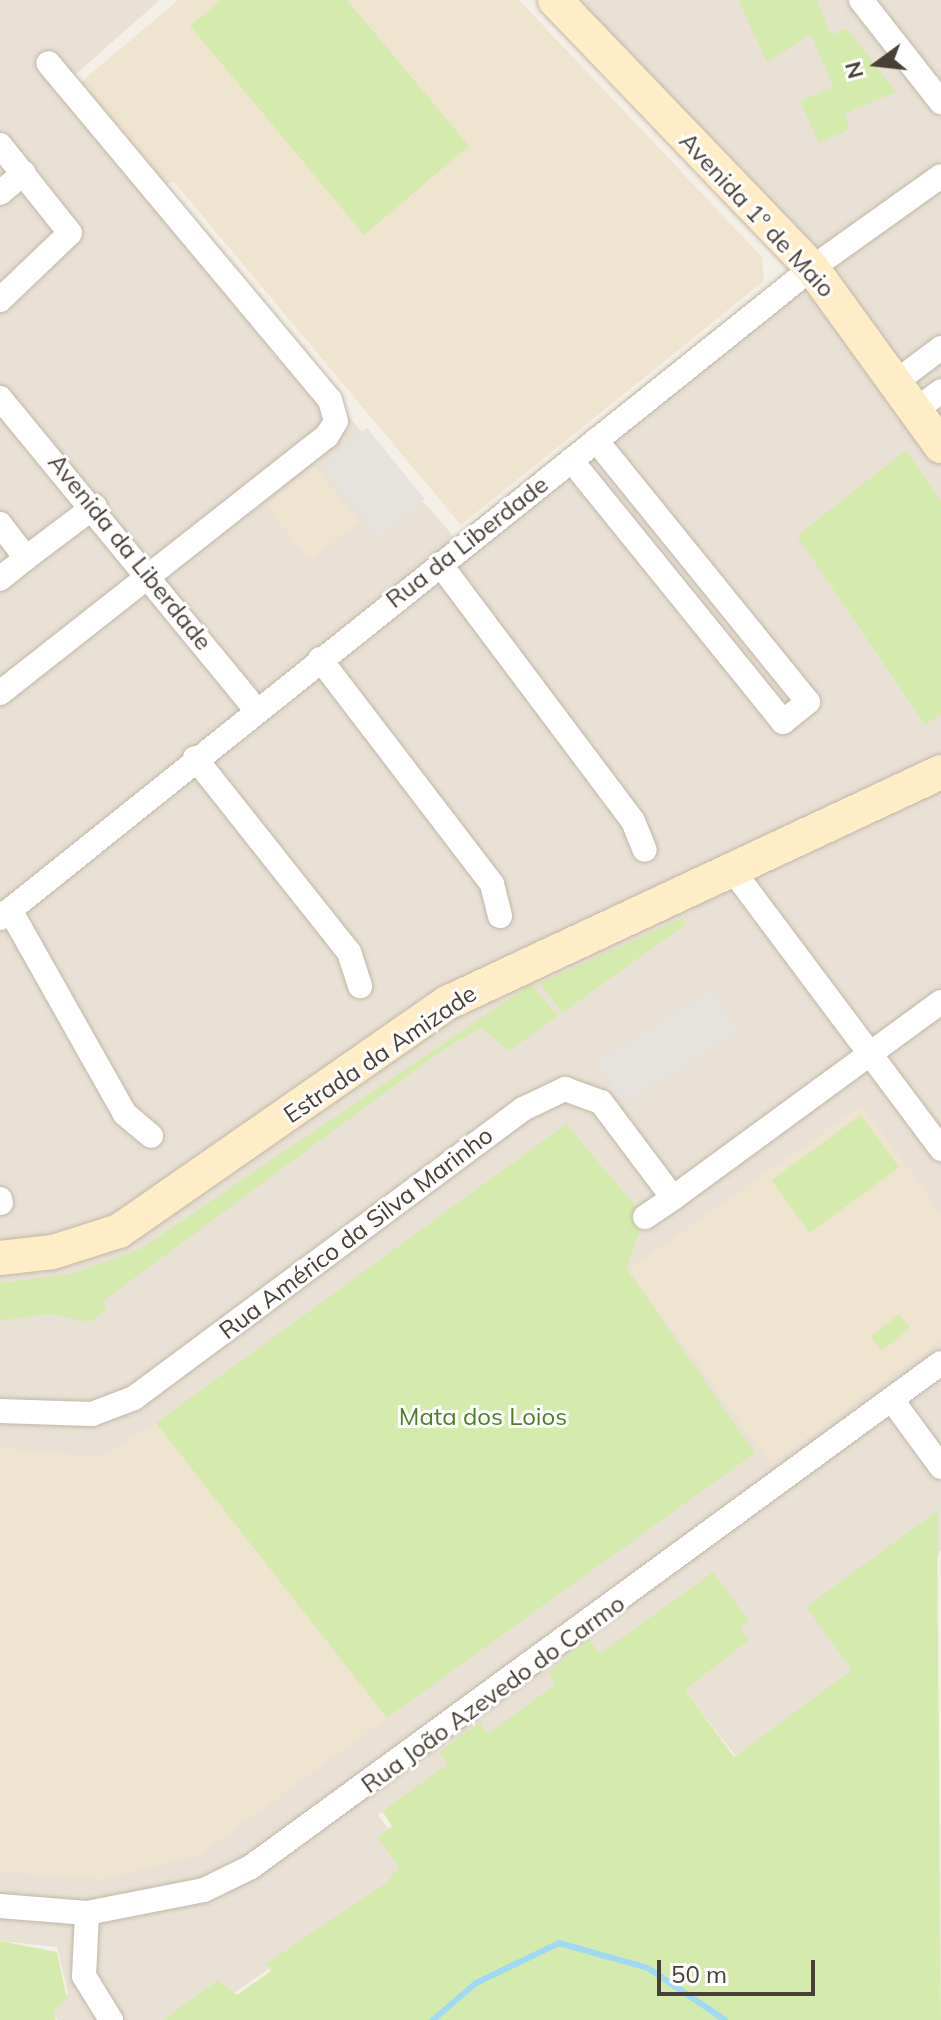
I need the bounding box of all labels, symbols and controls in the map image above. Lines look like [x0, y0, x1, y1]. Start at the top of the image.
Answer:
north arrow [837, 24, 917, 104]
text: N [838, 59, 869, 82]
street label: Avenida 1º de Maio [673, 127, 841, 303]
street label: Avenida da Liberdade [42, 448, 218, 656]
street label: Rua da Liberdade [380, 470, 554, 614]
street label: Estrada da Amizade [278, 979, 482, 1129]
street label: Rua Américo da Silva Marinho [214, 1121, 498, 1345]
park label: Mata dos Loios [399, 1403, 567, 1431]
street label: Rua João Azevedo do Carmo [356, 1589, 630, 1799]
scale bar [661, 1944, 819, 1994]
text: 50 m [671, 1959, 727, 1989]

